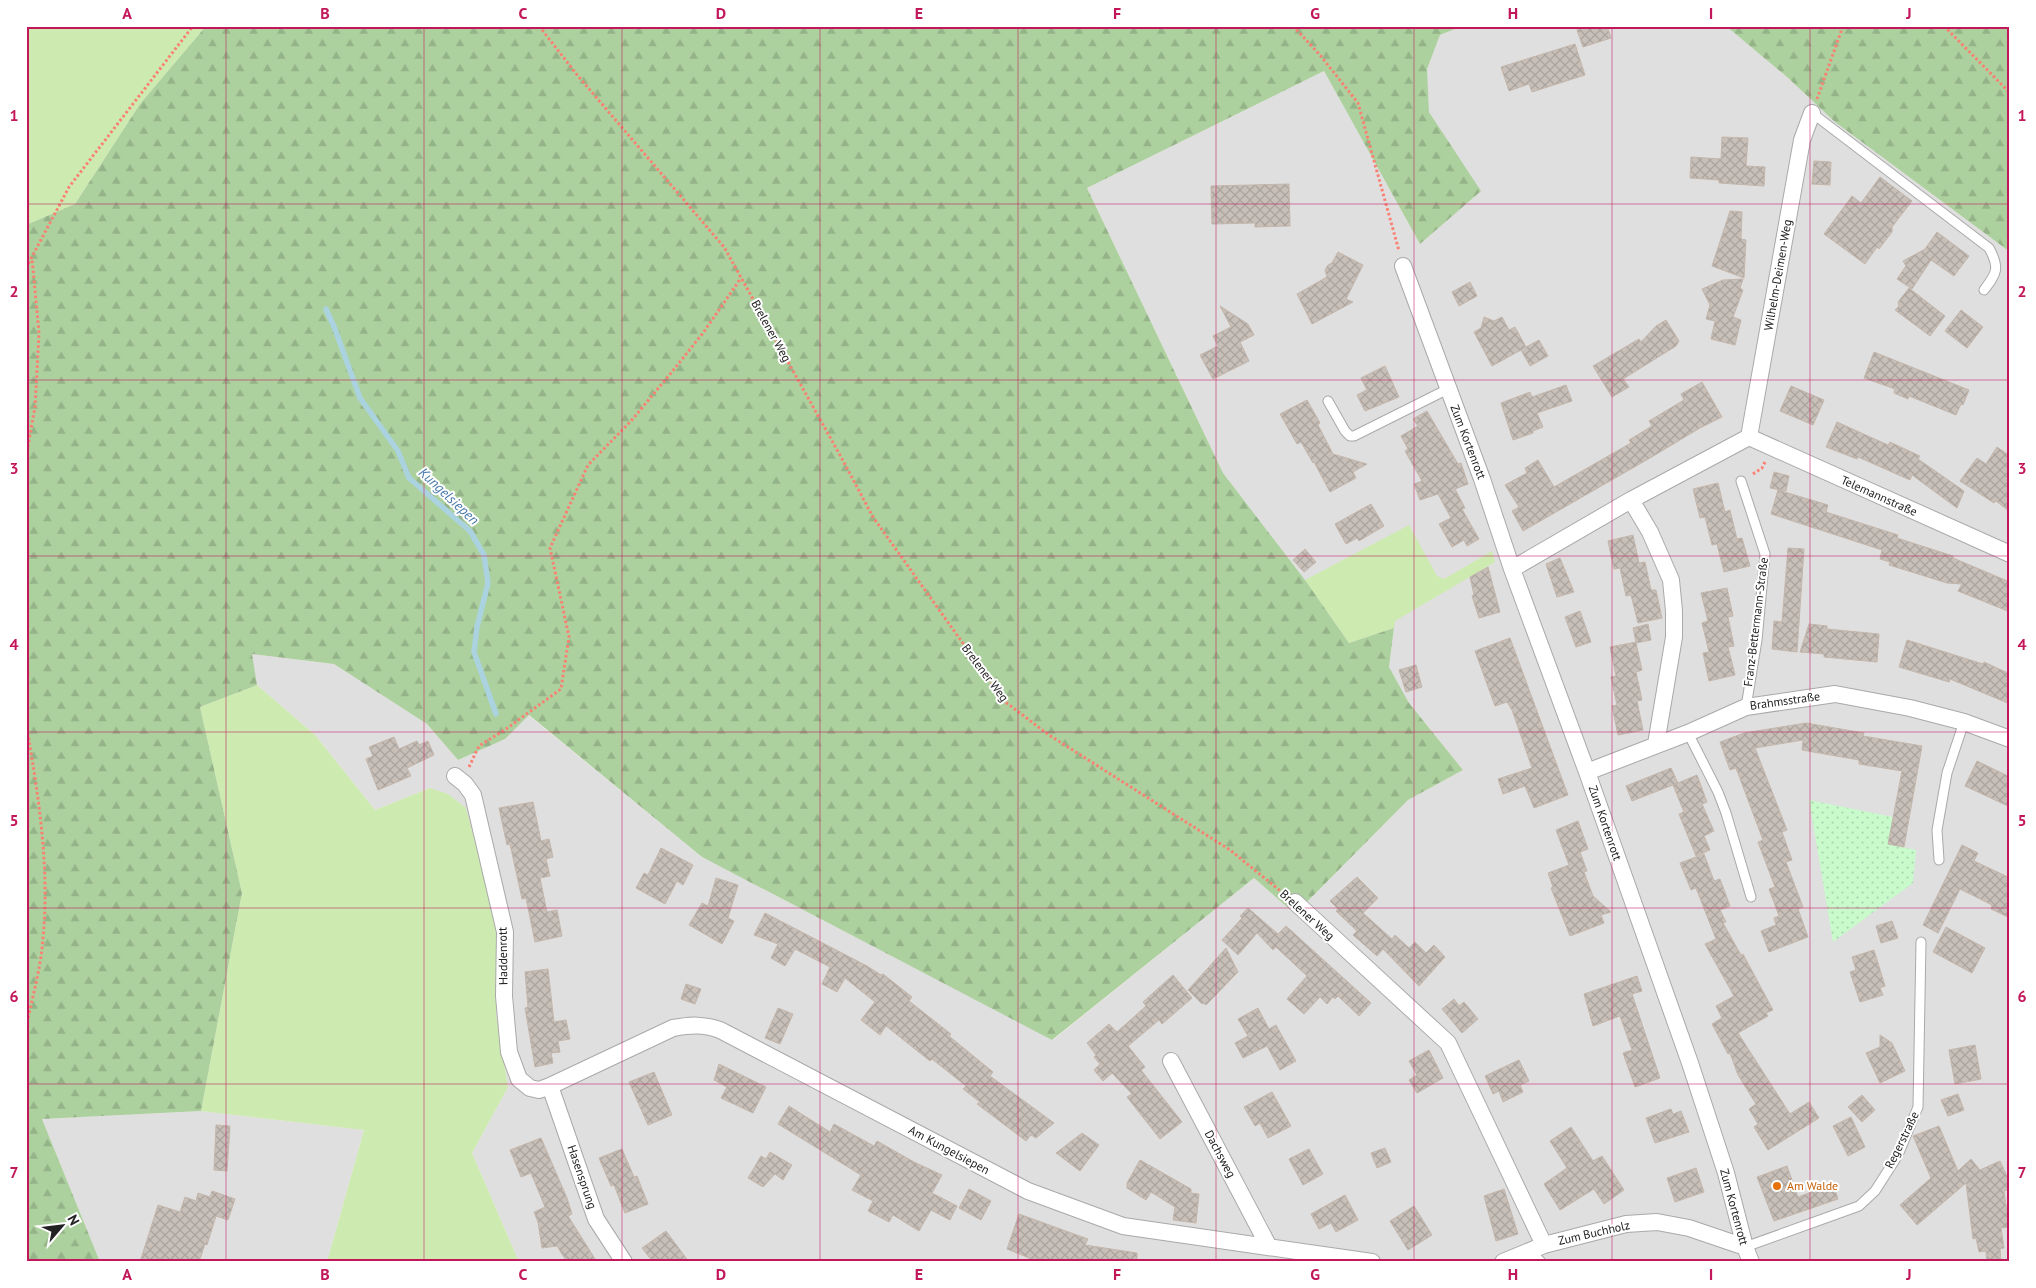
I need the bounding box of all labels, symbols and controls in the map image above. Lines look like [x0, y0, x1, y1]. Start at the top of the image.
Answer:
text: A [122, 3, 132, 23]
text: B [320, 3, 330, 23]
text: C [519, 3, 528, 23]
text: D [716, 3, 726, 23]
text: E [915, 3, 923, 23]
text: F [1113, 3, 1121, 23]
text: G [1310, 3, 1320, 23]
text: H [1508, 3, 1518, 23]
text: I [1709, 3, 1713, 23]
text: J [1905, 3, 1912, 23]
text: 1 [9, 105, 19, 125]
text: 1 [2017, 105, 2027, 125]
street label: Wilhelm-Deimen-Weg [1760, 218, 1795, 332]
text: 2 [9, 281, 19, 301]
text: 2 [2017, 281, 2027, 301]
street label: Brelener Weg [748, 297, 795, 364]
street label: Zum Kortenrott [1447, 402, 1490, 481]
text: 3 [9, 458, 19, 478]
text: 3 [2017, 458, 2027, 478]
water label: Kungelsiepen [415, 463, 483, 529]
street label: Telemannstraße [1839, 472, 1920, 519]
street label: Franz-Bettermann-Straße [1740, 556, 1771, 687]
text: 4 [9, 634, 19, 654]
text: 4 [2017, 634, 2027, 654]
street label: Brelener Weg [959, 641, 1012, 705]
street label: Brahmsstraße [1749, 688, 1821, 713]
street label: Zum Kortenrott [1586, 783, 1625, 862]
text: 5 [9, 810, 19, 830]
text: 5 [2017, 810, 2027, 830]
street label: Brelener Weg [1277, 886, 1338, 943]
street label: Haddenrott [494, 927, 511, 985]
text: 6 [9, 986, 19, 1006]
text: 6 [2017, 986, 2027, 1006]
street label: Regerstraße [1881, 1109, 1922, 1171]
street label: Am Kungelsiepen [906, 1122, 992, 1177]
street label: Dachsweg [1202, 1127, 1239, 1180]
street label: Hasensprung [565, 1143, 600, 1211]
text: 7 [9, 1162, 19, 1182]
text: 7 [2017, 1162, 2027, 1182]
street label: Zum Kortenrott [1717, 1167, 1752, 1247]
place label: Am Walde [1787, 1178, 1838, 1193]
marker: Am Walde [1771, 1180, 1783, 1192]
north arrow [38, 1200, 88, 1250]
text: N [63, 1212, 84, 1228]
street label: Zum Buchholz [1557, 1217, 1631, 1248]
text: A [122, 1264, 132, 1284]
text: B [320, 1264, 330, 1284]
text: C [519, 1264, 528, 1284]
text: D [716, 1264, 726, 1284]
text: E [915, 1264, 923, 1284]
text: F [1113, 1264, 1121, 1284]
text: G [1310, 1264, 1320, 1284]
text: H [1508, 1264, 1518, 1284]
text: I [1709, 1264, 1713, 1284]
text: J [1905, 1264, 1912, 1284]

